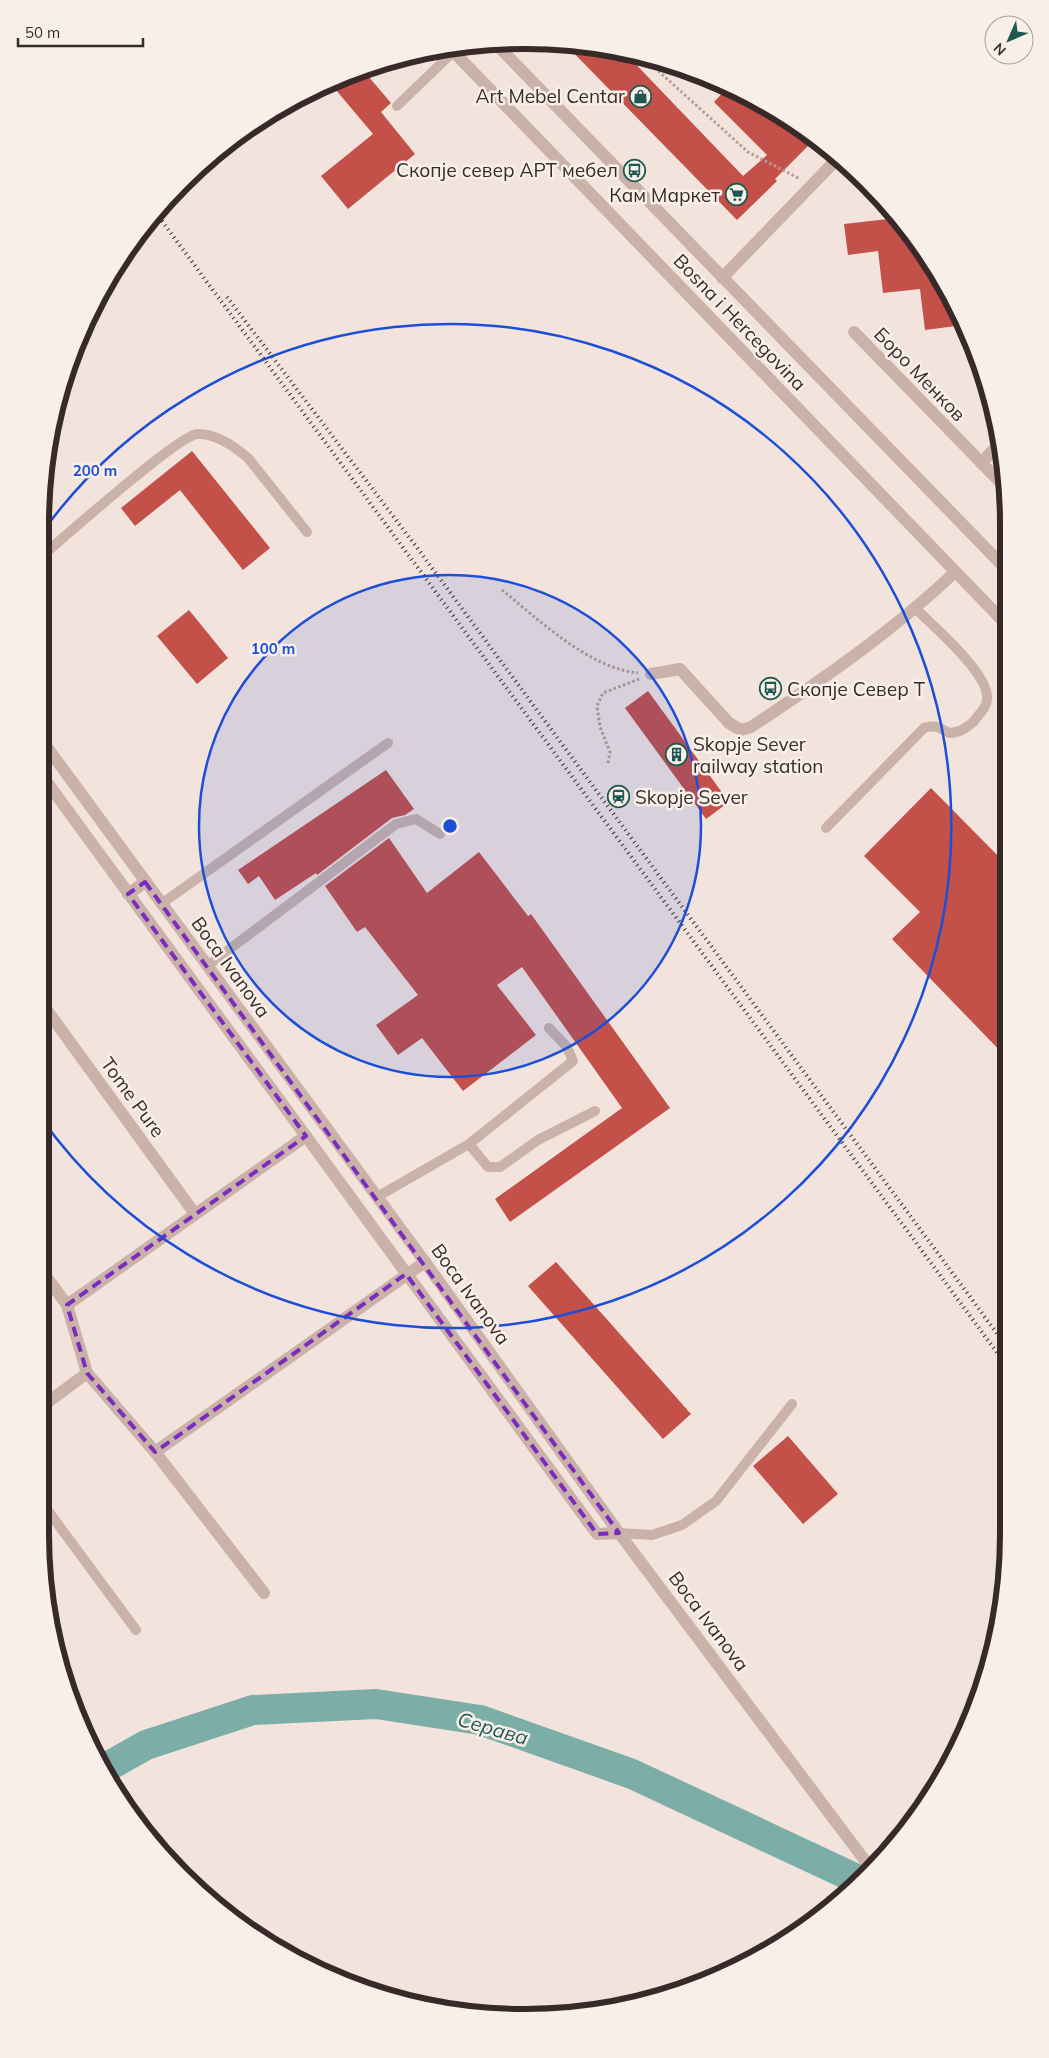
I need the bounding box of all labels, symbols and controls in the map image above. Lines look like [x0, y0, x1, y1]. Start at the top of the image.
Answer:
scale bar [18, 15, 142, 47]
north arrow [984, 15, 1034, 65]
text: 50 m [25, 23, 60, 42]
text: N [990, 39, 1010, 59]
place label: Art Mebel Centar [475, 84, 625, 108]
shop icon: Art Mebel Centar [629, 84, 653, 108]
place label: Скопје север АРТ мебел [396, 158, 618, 182]
bus stop icon: Скопје север АРТ мебел [622, 158, 646, 182]
place label: Кам Маркет [609, 183, 720, 207]
supermarket icon: Кам Маркет [724, 183, 748, 207]
street label: Bosna i Hercegovina [669, 249, 811, 395]
street label: Боро Менков [869, 322, 971, 426]
text: 200 m [73, 461, 117, 480]
text: 100 m [251, 639, 295, 658]
bus stop icon: Скопје Север Т [759, 677, 783, 701]
place label: Скопје Север Т [787, 677, 926, 701]
place label: Skopje Sever railway station [693, 732, 823, 778]
building icon: Skopje Sever railway station [665, 743, 689, 767]
station icon: Skopje Sever [607, 785, 631, 809]
place label: Skopje Sever [635, 785, 748, 809]
centre of rings [441, 817, 459, 835]
street label: Boca Ivanova [186, 912, 276, 1022]
street label: Tome Pure [96, 1052, 170, 1142]
street label: Boca Ivanova [426, 1239, 516, 1349]
street label: Boca Ivanova [664, 1566, 754, 1676]
water label: Серава [455, 1706, 531, 1750]

